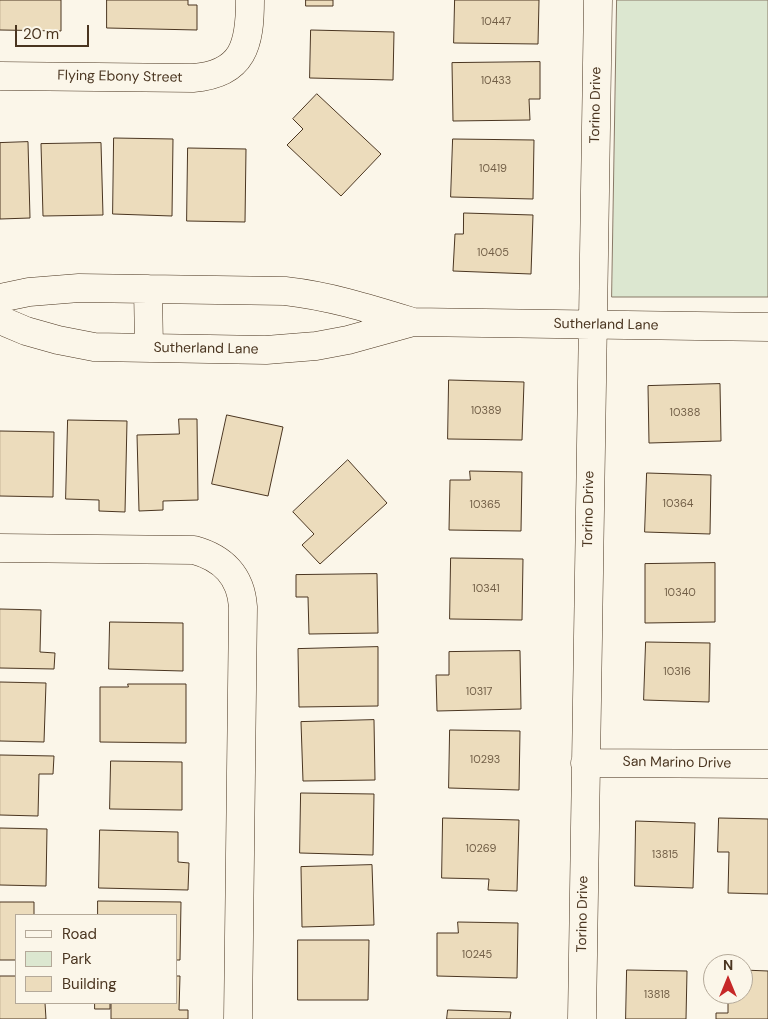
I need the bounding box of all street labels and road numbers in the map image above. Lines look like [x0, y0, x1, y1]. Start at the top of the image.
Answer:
street label: Torino Drive [587, 67, 605, 143]
street label: Flying Ebony Street [57, 68, 183, 86]
street label: Sutherland Lane [553, 316, 659, 334]
street label: Sutherland Lane [153, 340, 259, 358]
street label: Torino Drive [580, 471, 598, 547]
street label: San Marino Drive [623, 754, 731, 772]
street label: Torino Drive [574, 876, 592, 952]

